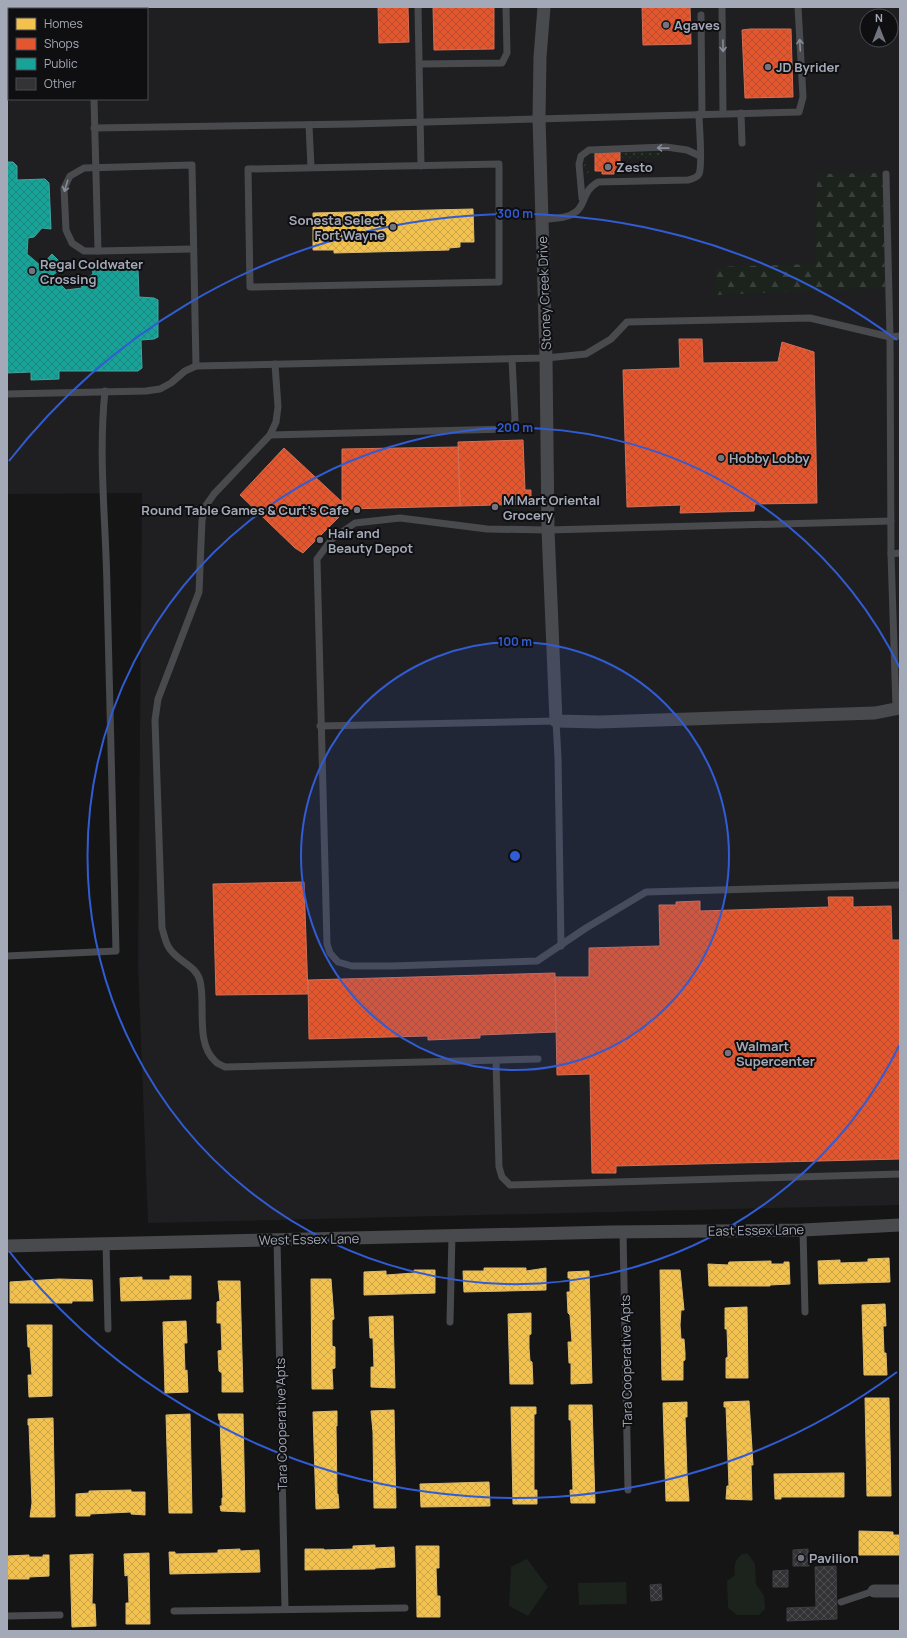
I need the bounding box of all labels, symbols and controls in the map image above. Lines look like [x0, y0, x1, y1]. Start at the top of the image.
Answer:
legend [8, 8, 148, 100]
north arrow [859, 8, 899, 48]
text: N [875, 10, 883, 25]
text: Homes [44, 15, 83, 32]
place label: Agaves [674, 16, 720, 34]
marker: Agaves [661, 20, 671, 30]
text: Shops [44, 35, 79, 52]
one-way arrow [719, 39, 726, 52]
one-way arrow [796, 39, 804, 52]
text: Public [44, 55, 78, 72]
place label: JD Byrider [776, 58, 840, 76]
marker: JD Byrider [763, 62, 773, 72]
text: Other [44, 75, 77, 92]
one-way arrow [657, 144, 670, 152]
place label: Zesto [616, 158, 653, 176]
marker: Zesto [603, 162, 613, 172]
one-way arrow [62, 180, 69, 193]
text: 300 m [497, 205, 533, 222]
place label: Sonesta Select Fort Wayne [289, 211, 385, 244]
marker: Sonesta Select Fort Wayne [388, 222, 398, 232]
street label: Stoney Creek Drive [533, 235, 555, 350]
place label: Regal Coldwater Crossing [40, 255, 143, 288]
marker: Regal Coldwater Crossing [27, 266, 37, 276]
text: 200 m [497, 419, 533, 436]
place label: Hobby Lobby [729, 449, 810, 467]
marker: Hobby Lobby [716, 453, 726, 463]
place label: M Mart Oriental Grocery [503, 491, 600, 524]
place label: Round Table Games & Curt's Cafe [141, 501, 349, 519]
marker: M Mart Oriental Grocery [490, 502, 500, 512]
marker: Round Table Games & Curt's Cafe [352, 505, 362, 515]
place label: Hair and Beauty Depot [328, 524, 414, 557]
marker: Hair and Beauty Depot [315, 535, 325, 545]
text: 100 m [498, 633, 532, 650]
centre of rings [508, 849, 522, 863]
place label: Walmart Supercenter [736, 1037, 815, 1070]
marker: Walmart Supercenter [723, 1048, 733, 1058]
street label: East Essex Lane [708, 1220, 805, 1240]
street label: West Essex Lane [259, 1229, 360, 1249]
street label: Tara Cooperative Apts [616, 1294, 636, 1427]
street label: Tara Cooperative Apts [271, 1357, 291, 1490]
place label: Pavilion [809, 1549, 859, 1567]
marker: Pavilion [796, 1553, 806, 1563]

